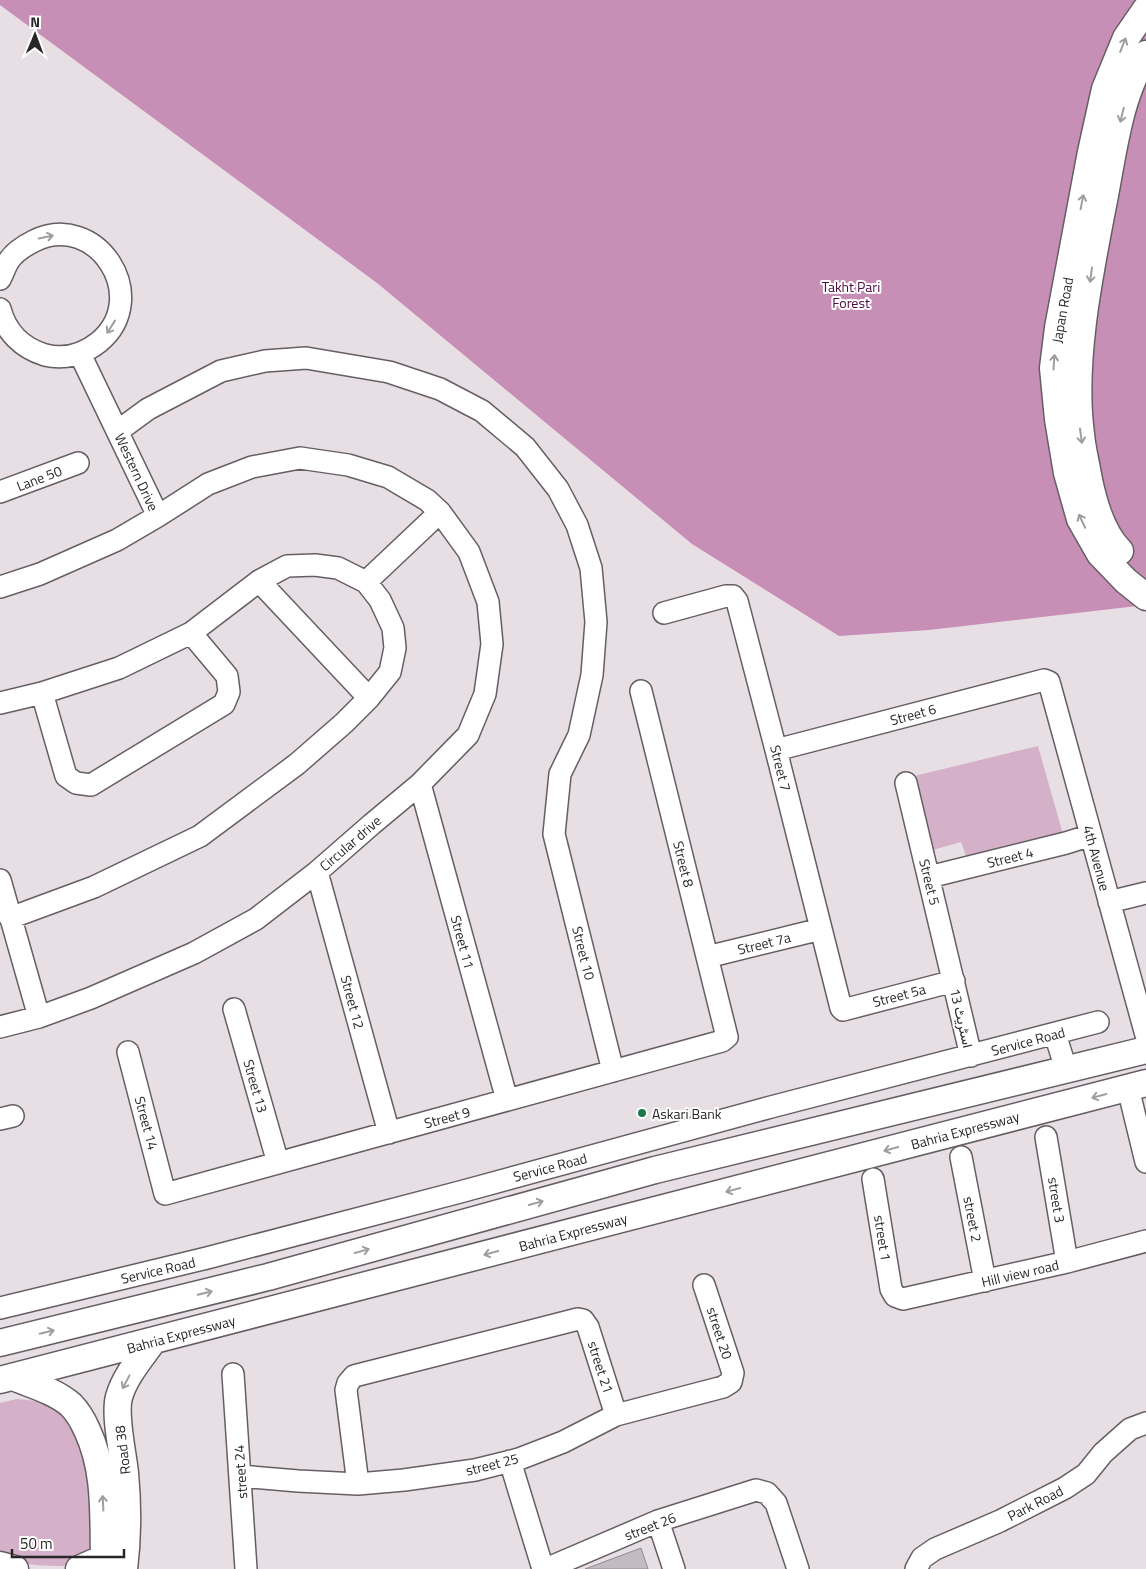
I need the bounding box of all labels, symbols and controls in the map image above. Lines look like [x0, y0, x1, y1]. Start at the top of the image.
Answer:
north arrow [10, 10, 60, 60]
text: N [30, 11, 40, 32]
one-way arrow [1119, 38, 1128, 53]
one-way arrow [1117, 107, 1126, 123]
one-way arrow [1077, 194, 1087, 210]
one-way arrow [38, 232, 54, 241]
one-way arrow [1086, 266, 1096, 282]
street label: Japan Road [1046, 275, 1078, 345]
park label: Takht Pari Forest [822, 276, 880, 313]
one-way arrow [106, 320, 116, 334]
one-way arrow [1050, 354, 1059, 370]
one-way arrow [1077, 428, 1087, 444]
street label: Western Drive [110, 430, 164, 514]
street label: Lane 50 [13, 460, 65, 496]
one-way arrow [1077, 514, 1086, 529]
street label: Street 6 [888, 698, 939, 730]
street label: Street 7 [765, 743, 797, 793]
street label: Circular drive [314, 810, 386, 876]
street label: 4th Avenue [1078, 823, 1116, 893]
street label: Street 8 [668, 839, 700, 890]
street label: Street 4 [985, 841, 1036, 873]
street label: Street 5 [914, 857, 946, 908]
street label: Street 11 [446, 913, 480, 971]
street label: Street 10 [567, 924, 601, 982]
street label: Street 7a [735, 926, 793, 960]
street label: Street 12 [336, 973, 370, 1031]
street label: Street 5a [870, 978, 928, 1012]
street label: اسٹریٹ 13 [945, 986, 979, 1050]
street label: Service Road [989, 1021, 1067, 1061]
street label: Street 13 [238, 1057, 274, 1115]
one-way arrow [1091, 1091, 1107, 1101]
street label: Street 14 [130, 1094, 164, 1152]
street label: Street 9 [422, 1101, 473, 1133]
place label: Askari Bank [652, 1103, 722, 1124]
street label: Bahria Expressway [908, 1105, 1022, 1155]
marker: Askari Bank [636, 1107, 648, 1119]
one-way arrow [883, 1145, 899, 1155]
street label: Service Road [511, 1147, 589, 1187]
street label: street 3 [1043, 1176, 1071, 1224]
one-way arrow [726, 1186, 742, 1195]
street label: street 2 [958, 1194, 988, 1244]
one-way arrow [527, 1198, 543, 1207]
street label: Bahria Expressway [516, 1207, 630, 1257]
street label: street 1 [869, 1214, 897, 1262]
one-way arrow [354, 1245, 370, 1255]
one-way arrow [484, 1249, 500, 1258]
street label: Service Road [119, 1251, 197, 1289]
street label: Hill view road [979, 1254, 1061, 1292]
one-way arrow [197, 1287, 213, 1297]
street label: street 20 [702, 1304, 738, 1362]
street label: Bahria Expressway [124, 1309, 238, 1359]
one-way arrow [39, 1327, 55, 1336]
street label: street 21 [583, 1338, 619, 1396]
one-way arrow [121, 1374, 130, 1389]
street label: Road 38 [109, 1424, 135, 1476]
street label: street 24 [228, 1444, 252, 1500]
street label: street 25 [463, 1447, 521, 1481]
street label: Park Road [1003, 1480, 1067, 1526]
one-way arrow [98, 1495, 108, 1512]
street label: street 26 [621, 1506, 679, 1545]
scale bar [12, 1526, 125, 1558]
text: 50 m [20, 1532, 53, 1555]

